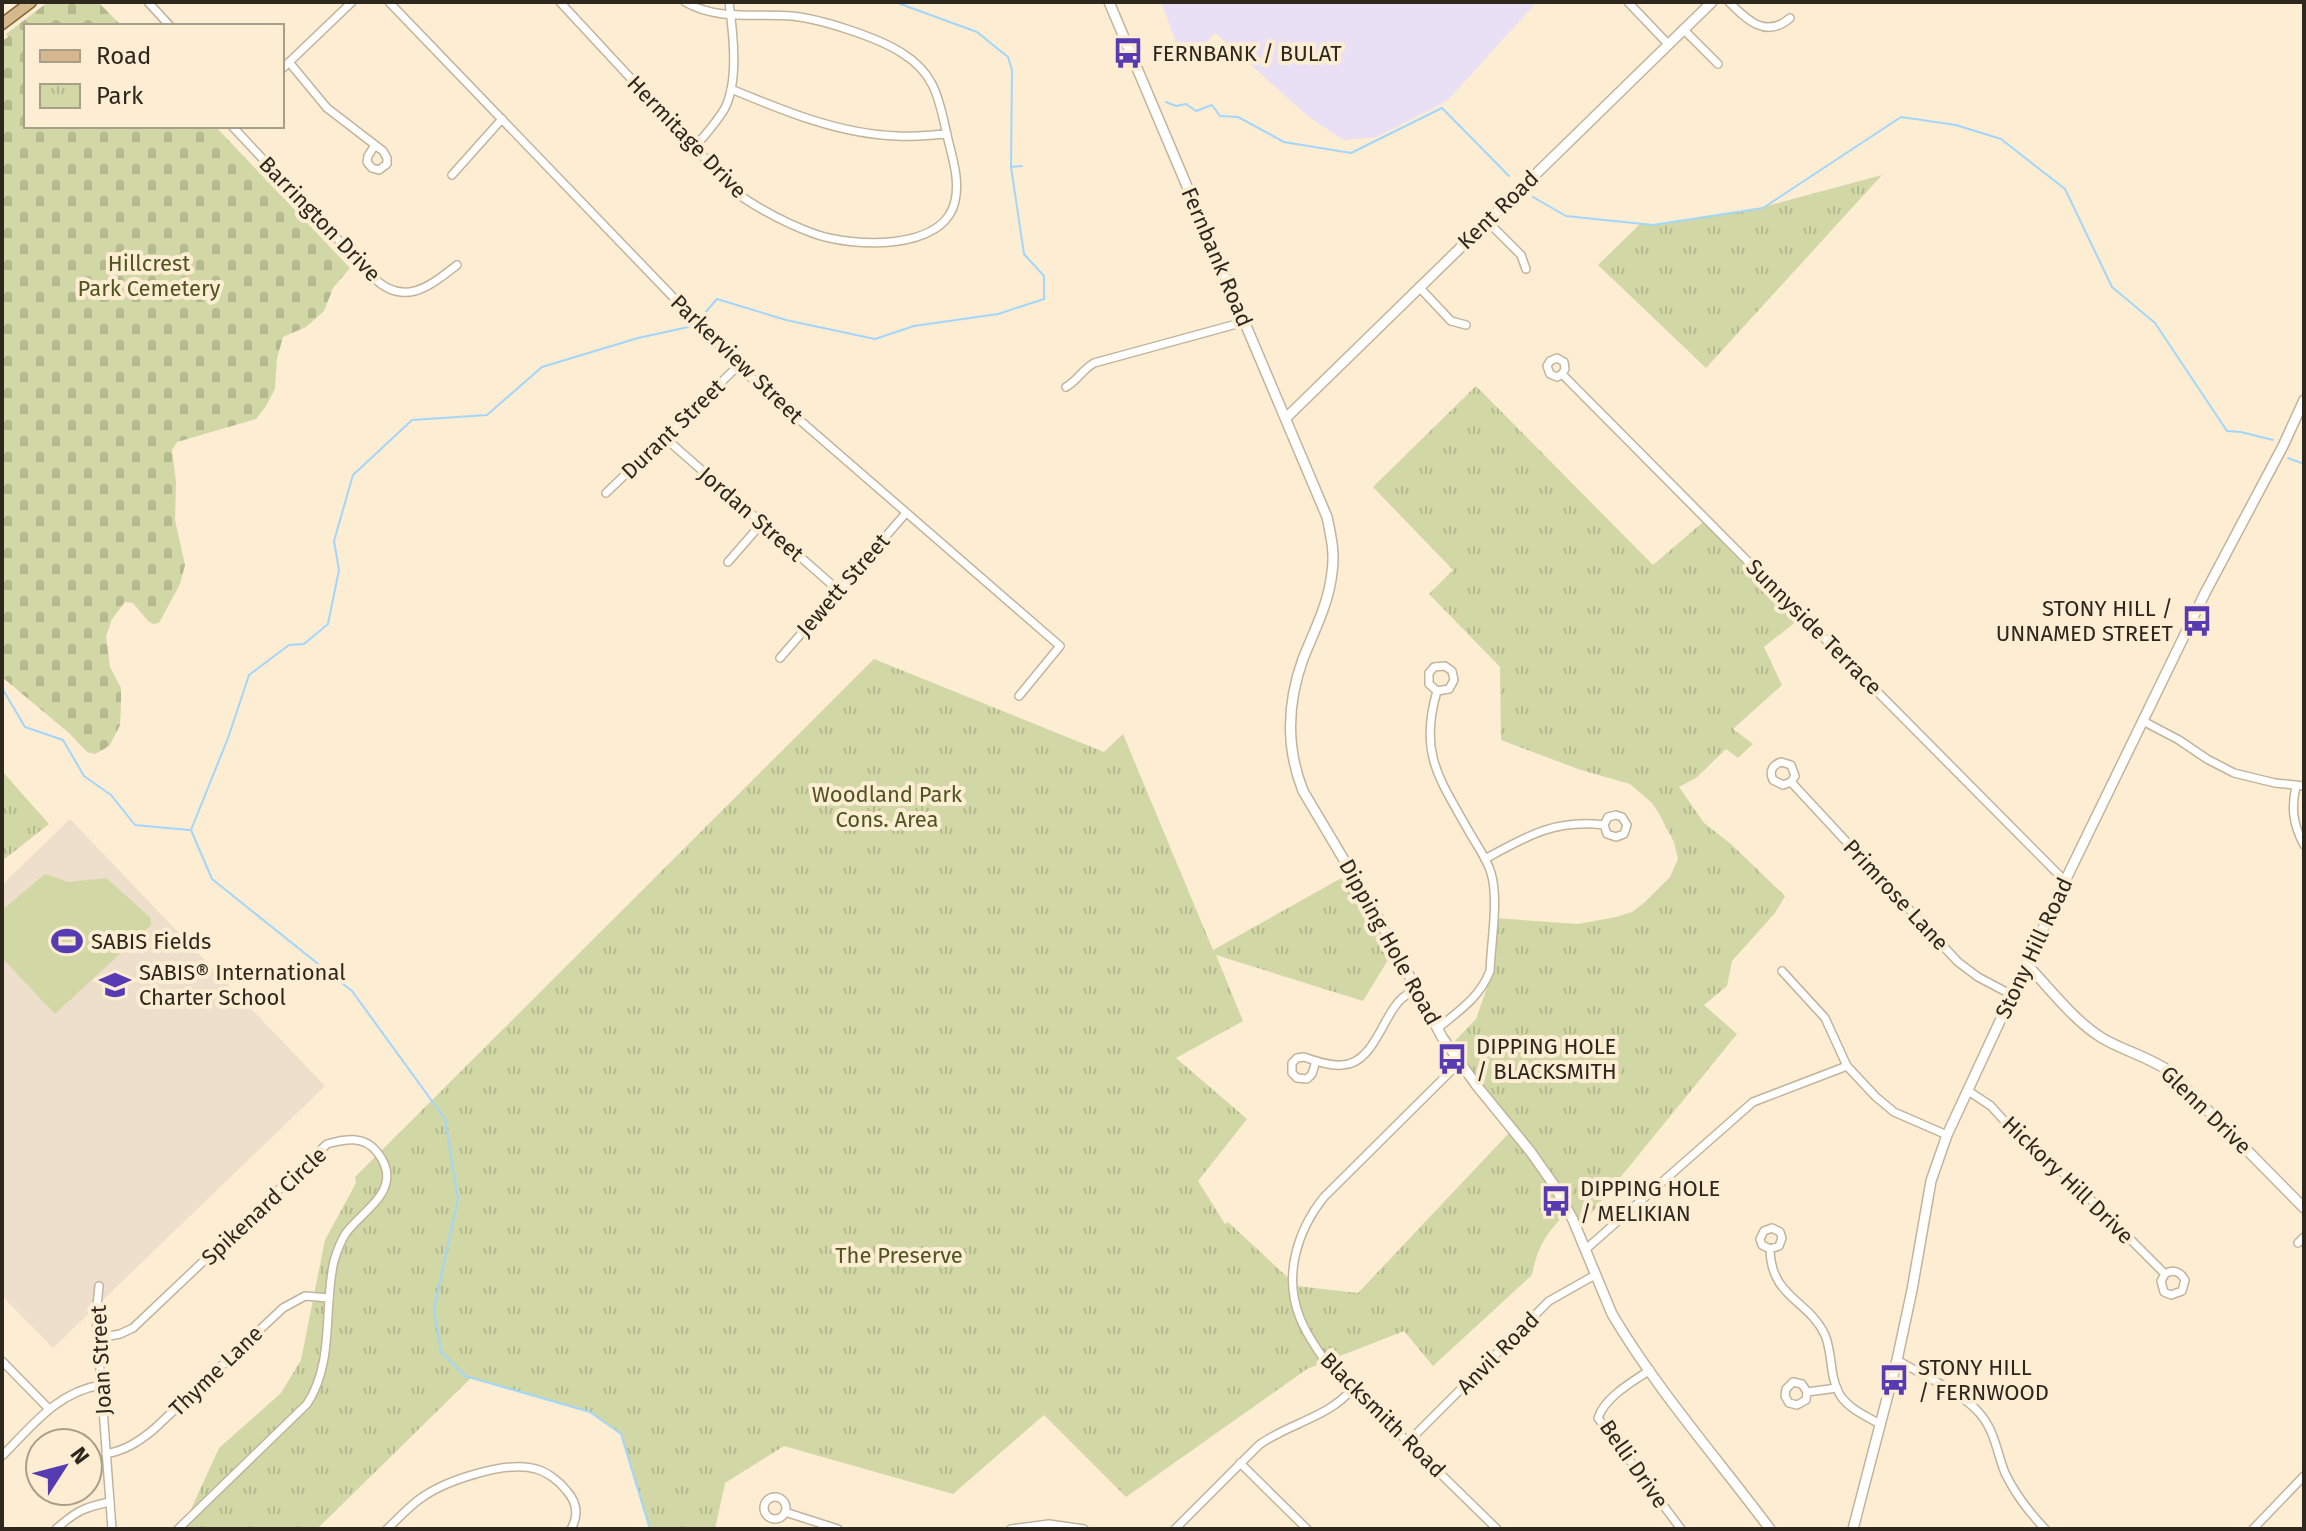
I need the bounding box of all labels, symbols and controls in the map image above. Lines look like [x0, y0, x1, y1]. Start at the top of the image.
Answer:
legend [24, 24, 284, 128]
bus stop icon: FERNBANK / BULAT [1111, 36, 1145, 70]
place label: FERNBANK / BULAT [1152, 40, 1342, 67]
text: Road [96, 42, 151, 70]
street label: Hermitage Drive [622, 70, 752, 204]
text: Park [96, 82, 144, 110]
street label: Barrington Drive [253, 151, 387, 287]
street label: Kent Road [1452, 165, 1544, 255]
street label: Fernbank Road [1175, 183, 1259, 331]
park label: Hillcrest Park Cemetery [78, 250, 221, 302]
street label: Parkerview Street [665, 289, 809, 429]
street label: Durant Street [616, 373, 730, 485]
street label: Jordan Street [693, 461, 809, 567]
street label: Jewett Street [791, 528, 895, 642]
street label: Sunnyside Terrace [1740, 553, 1888, 701]
place label: STONY HILL / UNNAMED STREET [1996, 595, 2174, 647]
bus stop icon: STONY HILL / UNNAMED STREET [2180, 604, 2214, 638]
park label: Woodland Park Cons. Area [812, 781, 963, 833]
street label: Primrose Lane [1838, 834, 1954, 956]
street label: Dipping Hole Road [1333, 854, 1447, 1030]
street label: Stony Hill Road [1990, 873, 2078, 1023]
sports icon: SABIS Fields [50, 924, 84, 958]
place label: SABIS Fields [91, 928, 211, 955]
place label: SABIS® International Charter School [139, 959, 346, 1011]
school or university icon: SABIS® International Charter School [98, 968, 132, 1002]
place label: DIPPING HOLE / BLACKSMITH [1476, 1033, 1617, 1085]
bus stop icon: DIPPING HOLE / BLACKSMITH [1435, 1042, 1469, 1076]
street label: Glenn Drive [2155, 1060, 2257, 1160]
street label: Hickory Hill Drive [1997, 1110, 2139, 1250]
street label: Spikenard Circle [196, 1141, 332, 1271]
place label: DIPPING HOLE / MELIKIAN [1580, 1175, 1720, 1227]
bus stop icon: DIPPING HOLE / MELIKIAN [1539, 1184, 1573, 1218]
park label: The Preserve [835, 1242, 963, 1269]
street label: Joan Street [85, 1304, 117, 1415]
street label: Anvil Road [1451, 1306, 1545, 1400]
street label: Thyme Lane [164, 1320, 268, 1422]
street label: Blacksmith Road [1315, 1347, 1451, 1483]
place label: STONY HILL / FERNWOOD [1918, 1354, 2049, 1406]
bus stop icon: STONY HILL / FERNWOOD [1877, 1363, 1911, 1397]
street label: Belli Drive [1594, 1415, 1674, 1513]
north arrow [24, 1427, 104, 1507]
text: N [65, 1442, 95, 1469]

